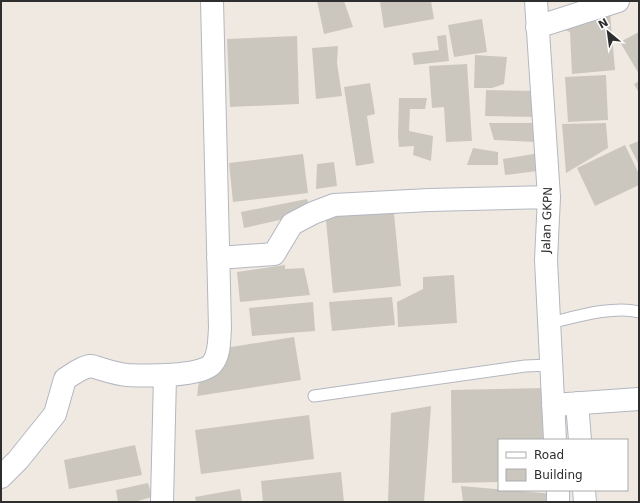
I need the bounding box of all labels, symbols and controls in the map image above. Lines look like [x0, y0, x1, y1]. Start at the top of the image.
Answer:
north arrow [588, 12, 628, 52]
text: N [596, 16, 611, 32]
street label: Jalan GKPN [539, 187, 555, 254]
legend [498, 439, 628, 491]
text: Road [534, 448, 564, 462]
text: Building [534, 468, 583, 482]

